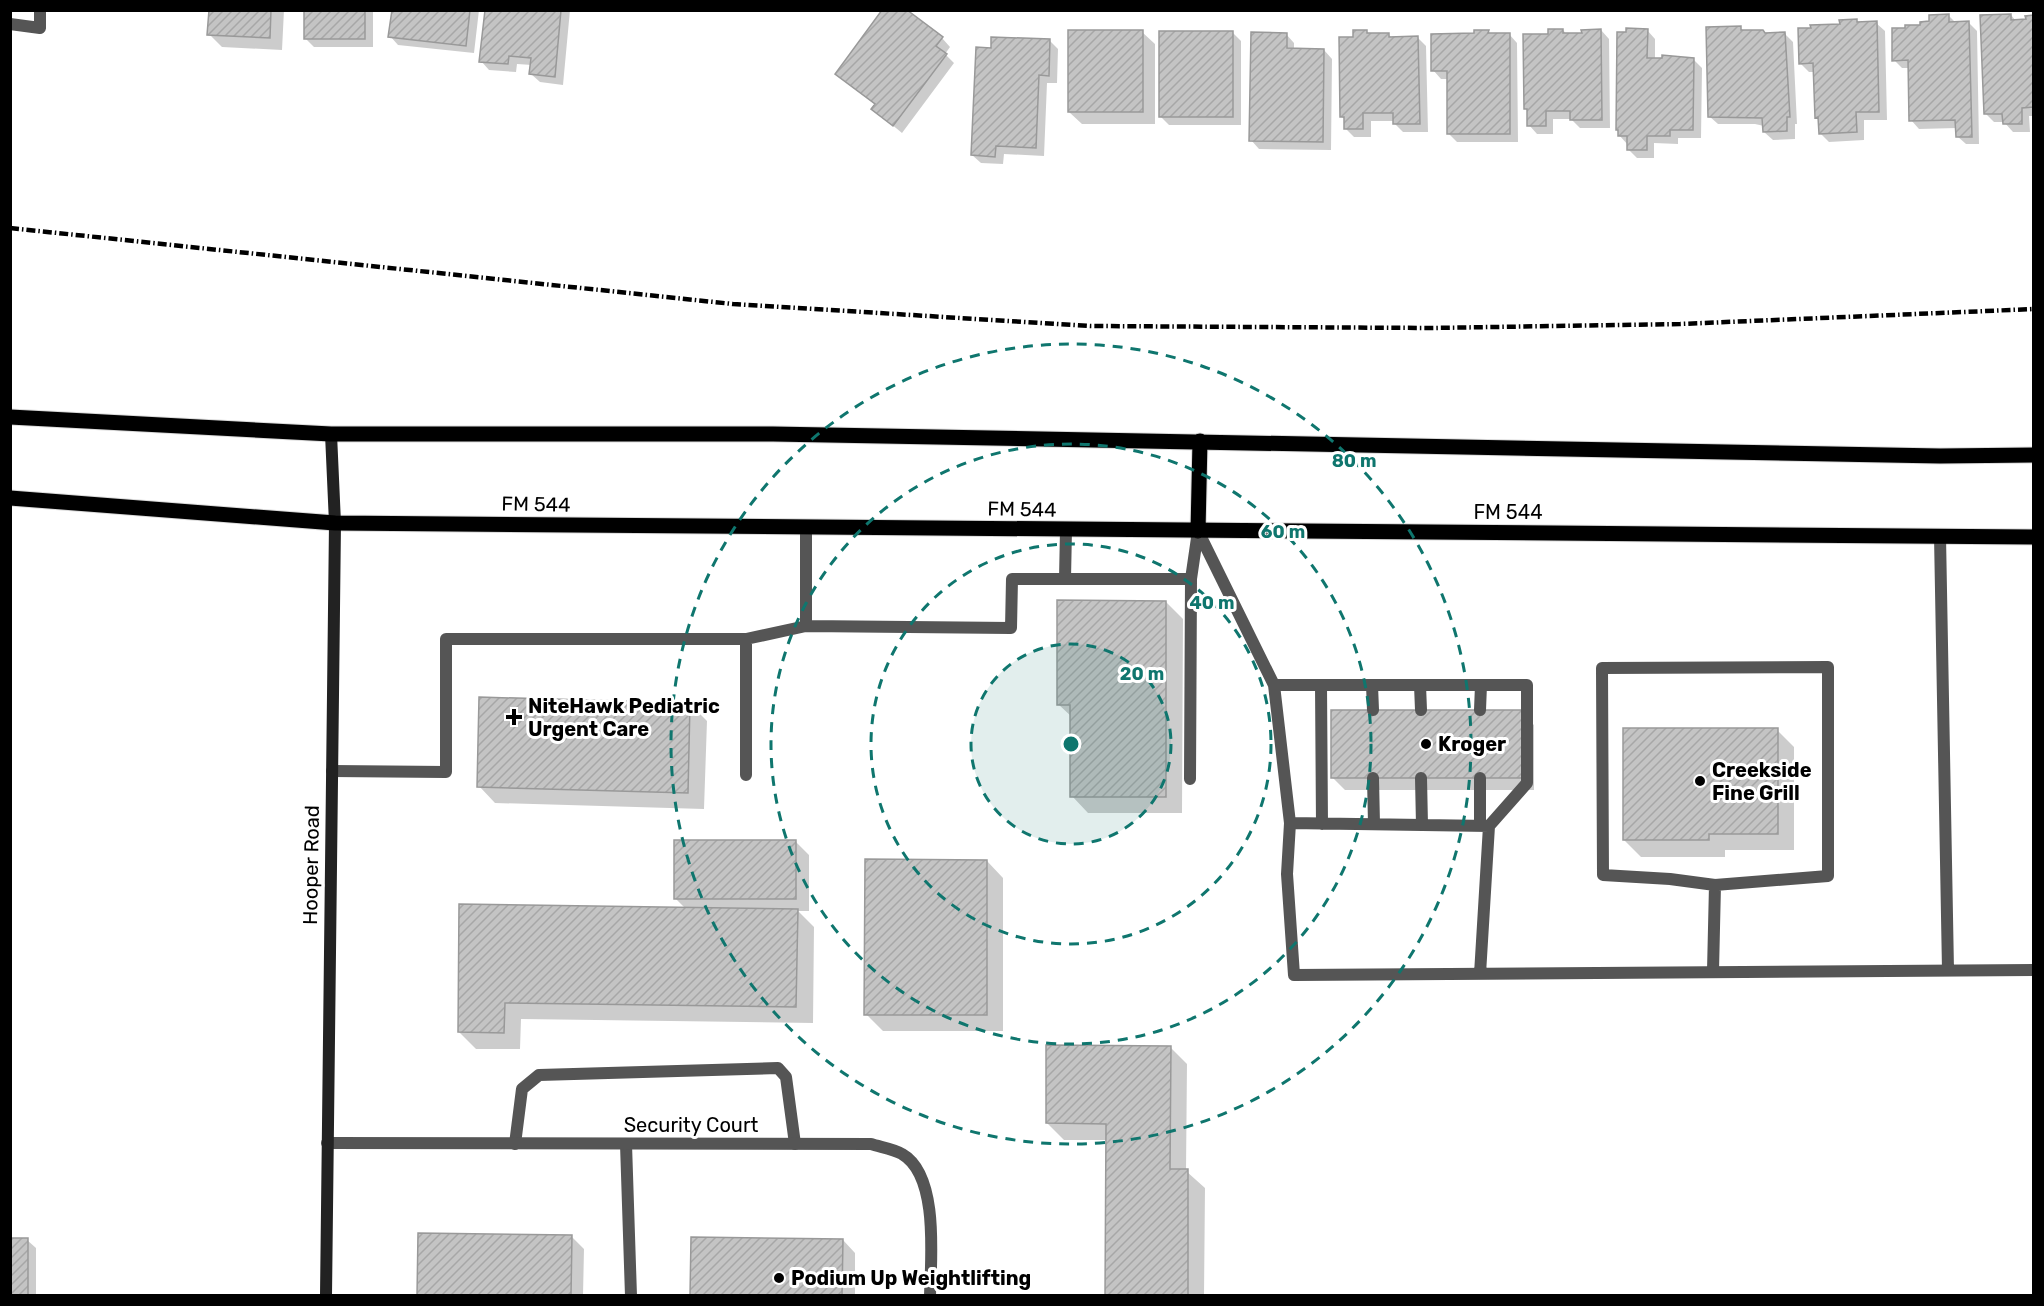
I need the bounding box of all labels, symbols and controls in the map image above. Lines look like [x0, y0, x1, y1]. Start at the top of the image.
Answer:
text: 80 m [1332, 450, 1376, 472]
street label: FM 544 [501, 491, 571, 517]
street label: FM 544 [987, 496, 1057, 522]
street label: FM 544 [1473, 500, 1543, 524]
text: 60 m [1261, 521, 1305, 543]
text: 40 m [1190, 592, 1234, 614]
text: 20 m [1120, 663, 1164, 685]
place label: NiteHawk Pediatric Urgent Care [528, 694, 720, 741]
marker: NiteHawk Pediatric Urgent Care [505, 708, 523, 726]
place label: Kroger [1438, 732, 1506, 756]
centre of rings [1061, 734, 1081, 754]
marker: Kroger [1419, 737, 1433, 751]
place label: Creekside Fine Grill [1712, 758, 1812, 805]
marker: Creekside Fine Grill [1693, 774, 1707, 788]
street label: Hooper Road [298, 805, 324, 925]
street label: Security Court [624, 1113, 759, 1137]
place label: Podium Up Weightlifting [791, 1266, 1031, 1290]
marker: Podium Up Weightlifting [772, 1271, 786, 1285]

